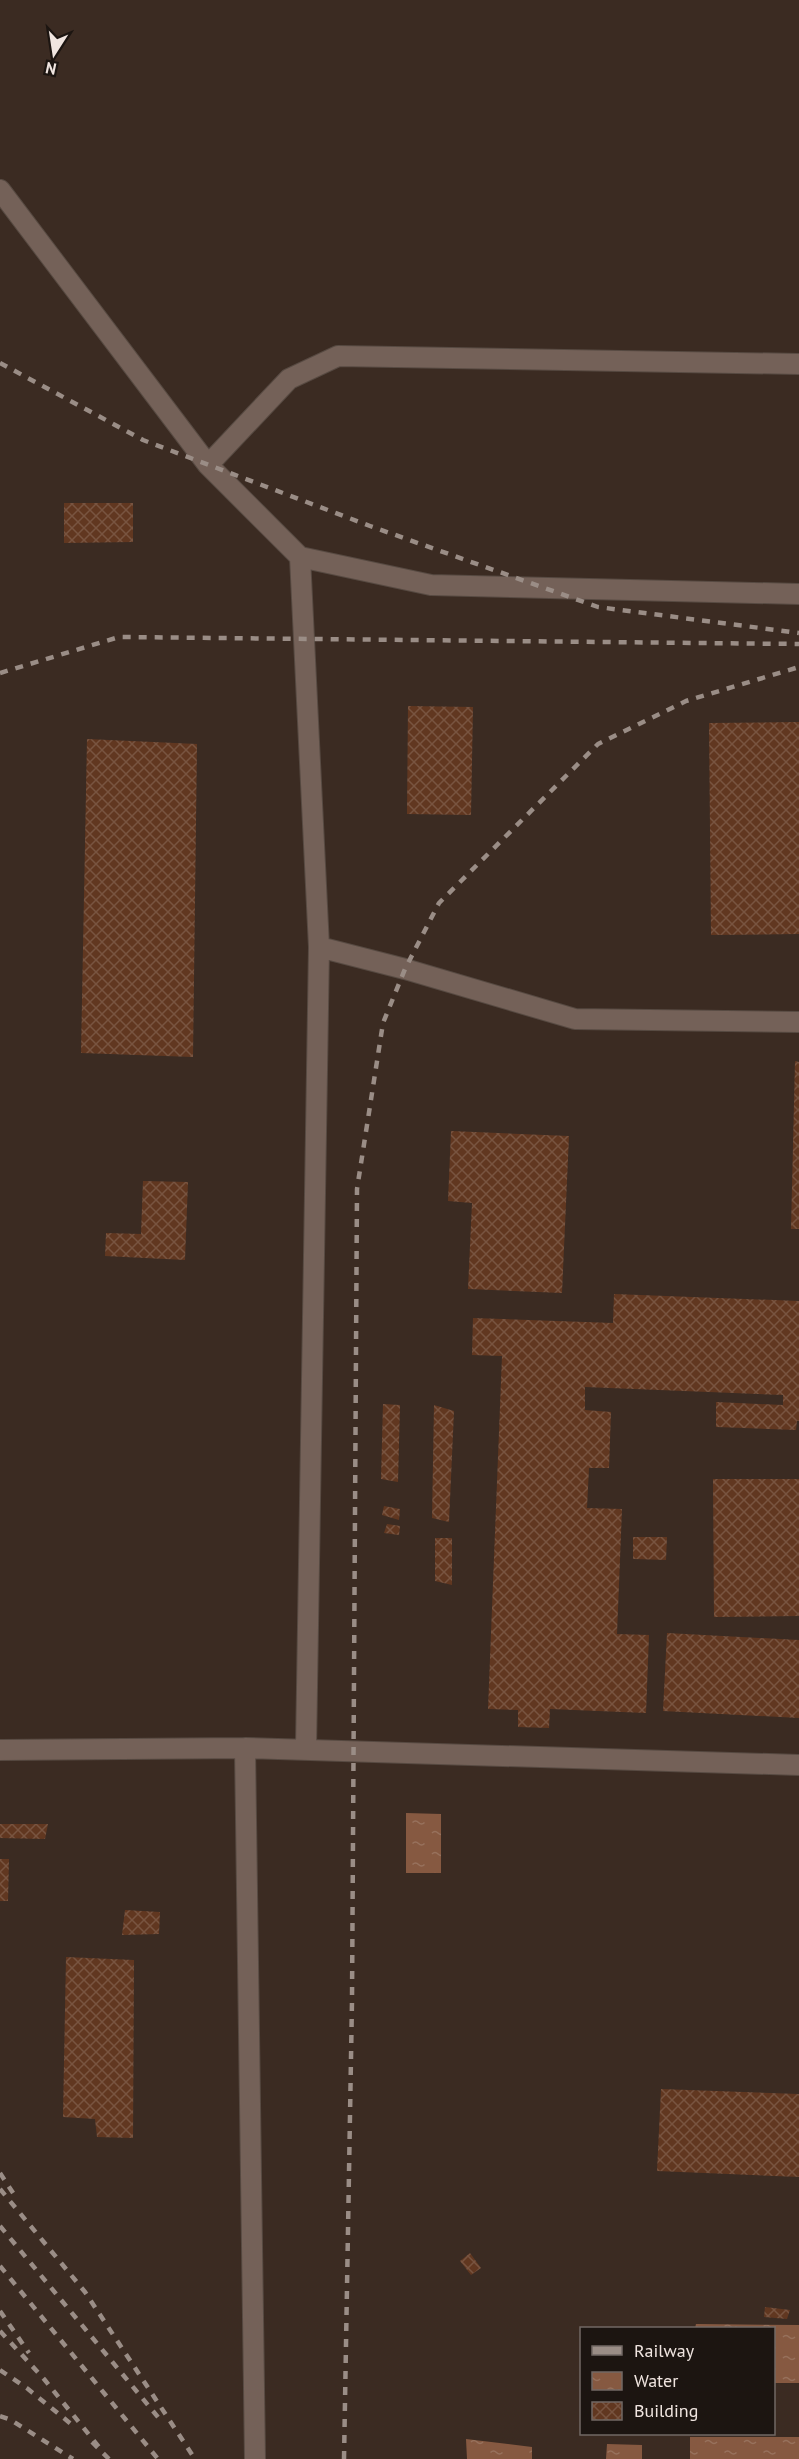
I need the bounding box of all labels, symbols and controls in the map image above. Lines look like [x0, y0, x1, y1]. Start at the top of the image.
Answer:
north arrow [24, 24, 84, 84]
text: N [44, 58, 58, 80]
legend [580, 2327, 775, 2435]
text: Railway [634, 2339, 695, 2362]
text: Water [634, 2369, 678, 2392]
text: Building [634, 2399, 698, 2422]

